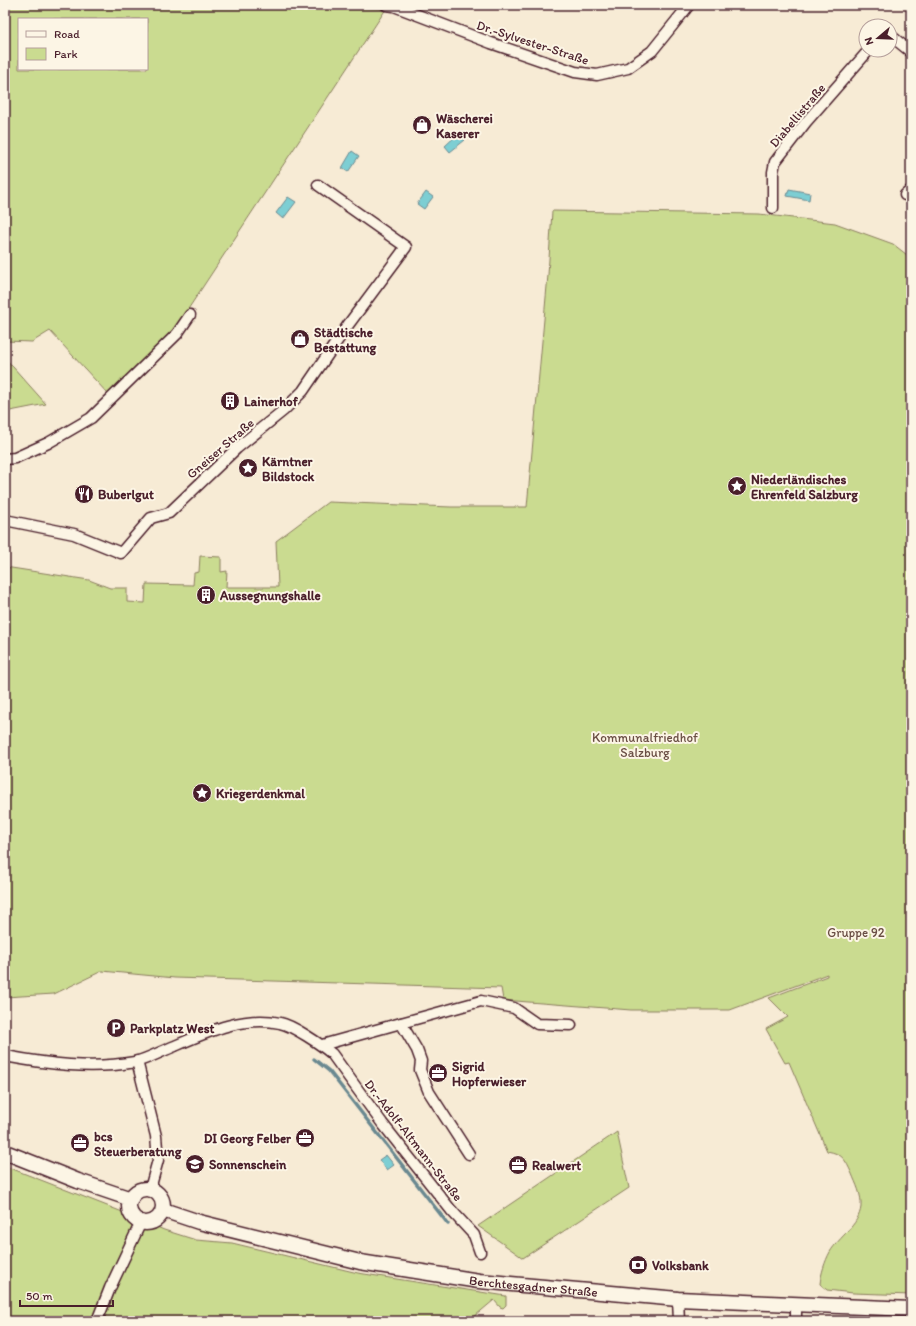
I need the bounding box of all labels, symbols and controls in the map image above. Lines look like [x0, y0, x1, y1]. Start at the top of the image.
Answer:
street label: Dr.-Sylvester-Straße [475, 17, 591, 68]
legend [18, 18, 148, 70]
north arrow [858, 18, 898, 58]
text: Road [54, 27, 80, 41]
text: N [862, 35, 876, 47]
text: Park [54, 47, 78, 61]
street label: Diabellistraße [766, 80, 828, 150]
place label: Wäscherei Kaserer [436, 111, 493, 141]
shop icon: Wäscherei Kaserer [411, 114, 433, 136]
place label: Städtische Bestattung [314, 325, 376, 356]
shop icon: Städtische Bestattung [289, 328, 311, 350]
building icon: Lainerhof [219, 390, 241, 412]
place label: Lainerhof [244, 394, 299, 409]
street label: Gneiser Straße [184, 415, 257, 482]
place label: Kärntner Bildstock [262, 454, 315, 484]
place icon: Kärntner Bildstock [237, 457, 259, 479]
place label: Niederländisches Ehrenfeld Salzburg [751, 472, 858, 503]
place icon: Niederländisches Ehrenfeld Salzburg [726, 475, 748, 497]
restaurant icon: Buberlgut [73, 483, 95, 505]
place label: Buberlgut [98, 487, 154, 503]
building icon: Aussegnungshalle [195, 584, 217, 606]
place label: Aussegnungshalle [219, 588, 321, 604]
park label: Kommunalfriedhof Salzburg [592, 730, 698, 760]
place icon: Kriegerdenkmal [191, 782, 213, 804]
place label: Kriegerdenkmal [216, 786, 305, 802]
park label: Gruppe 92 [827, 925, 885, 940]
parking icon: Parkplatz West [105, 1017, 127, 1039]
place label: Parkplatz West [130, 1021, 215, 1037]
place label: Sigrid Hopferwieser [452, 1059, 527, 1090]
office icon: Sigrid Hopferwieser [427, 1062, 449, 1084]
street label: Dr.-Adolf-Altmann-Straße [362, 1077, 466, 1204]
office icon: DI Georg Felber [294, 1127, 316, 1149]
place label: bcs Steuerberatung [94, 1129, 182, 1160]
place label: DI Georg Felber [204, 1131, 292, 1147]
office icon: bcs Steuerberatung [69, 1132, 91, 1154]
school or university icon: Sonnenschein [184, 1153, 206, 1175]
office icon: Realwert [507, 1154, 529, 1176]
place label: Sonnenschein [209, 1157, 287, 1172]
place label: Realwert [532, 1158, 581, 1173]
bank icon: Volksbank [627, 1254, 649, 1276]
place label: Volksbank [652, 1258, 709, 1273]
street label: Berchtesgadner Straße [468, 1273, 598, 1300]
scale bar [20, 1282, 113, 1308]
text: 50 m [26, 1289, 52, 1303]

